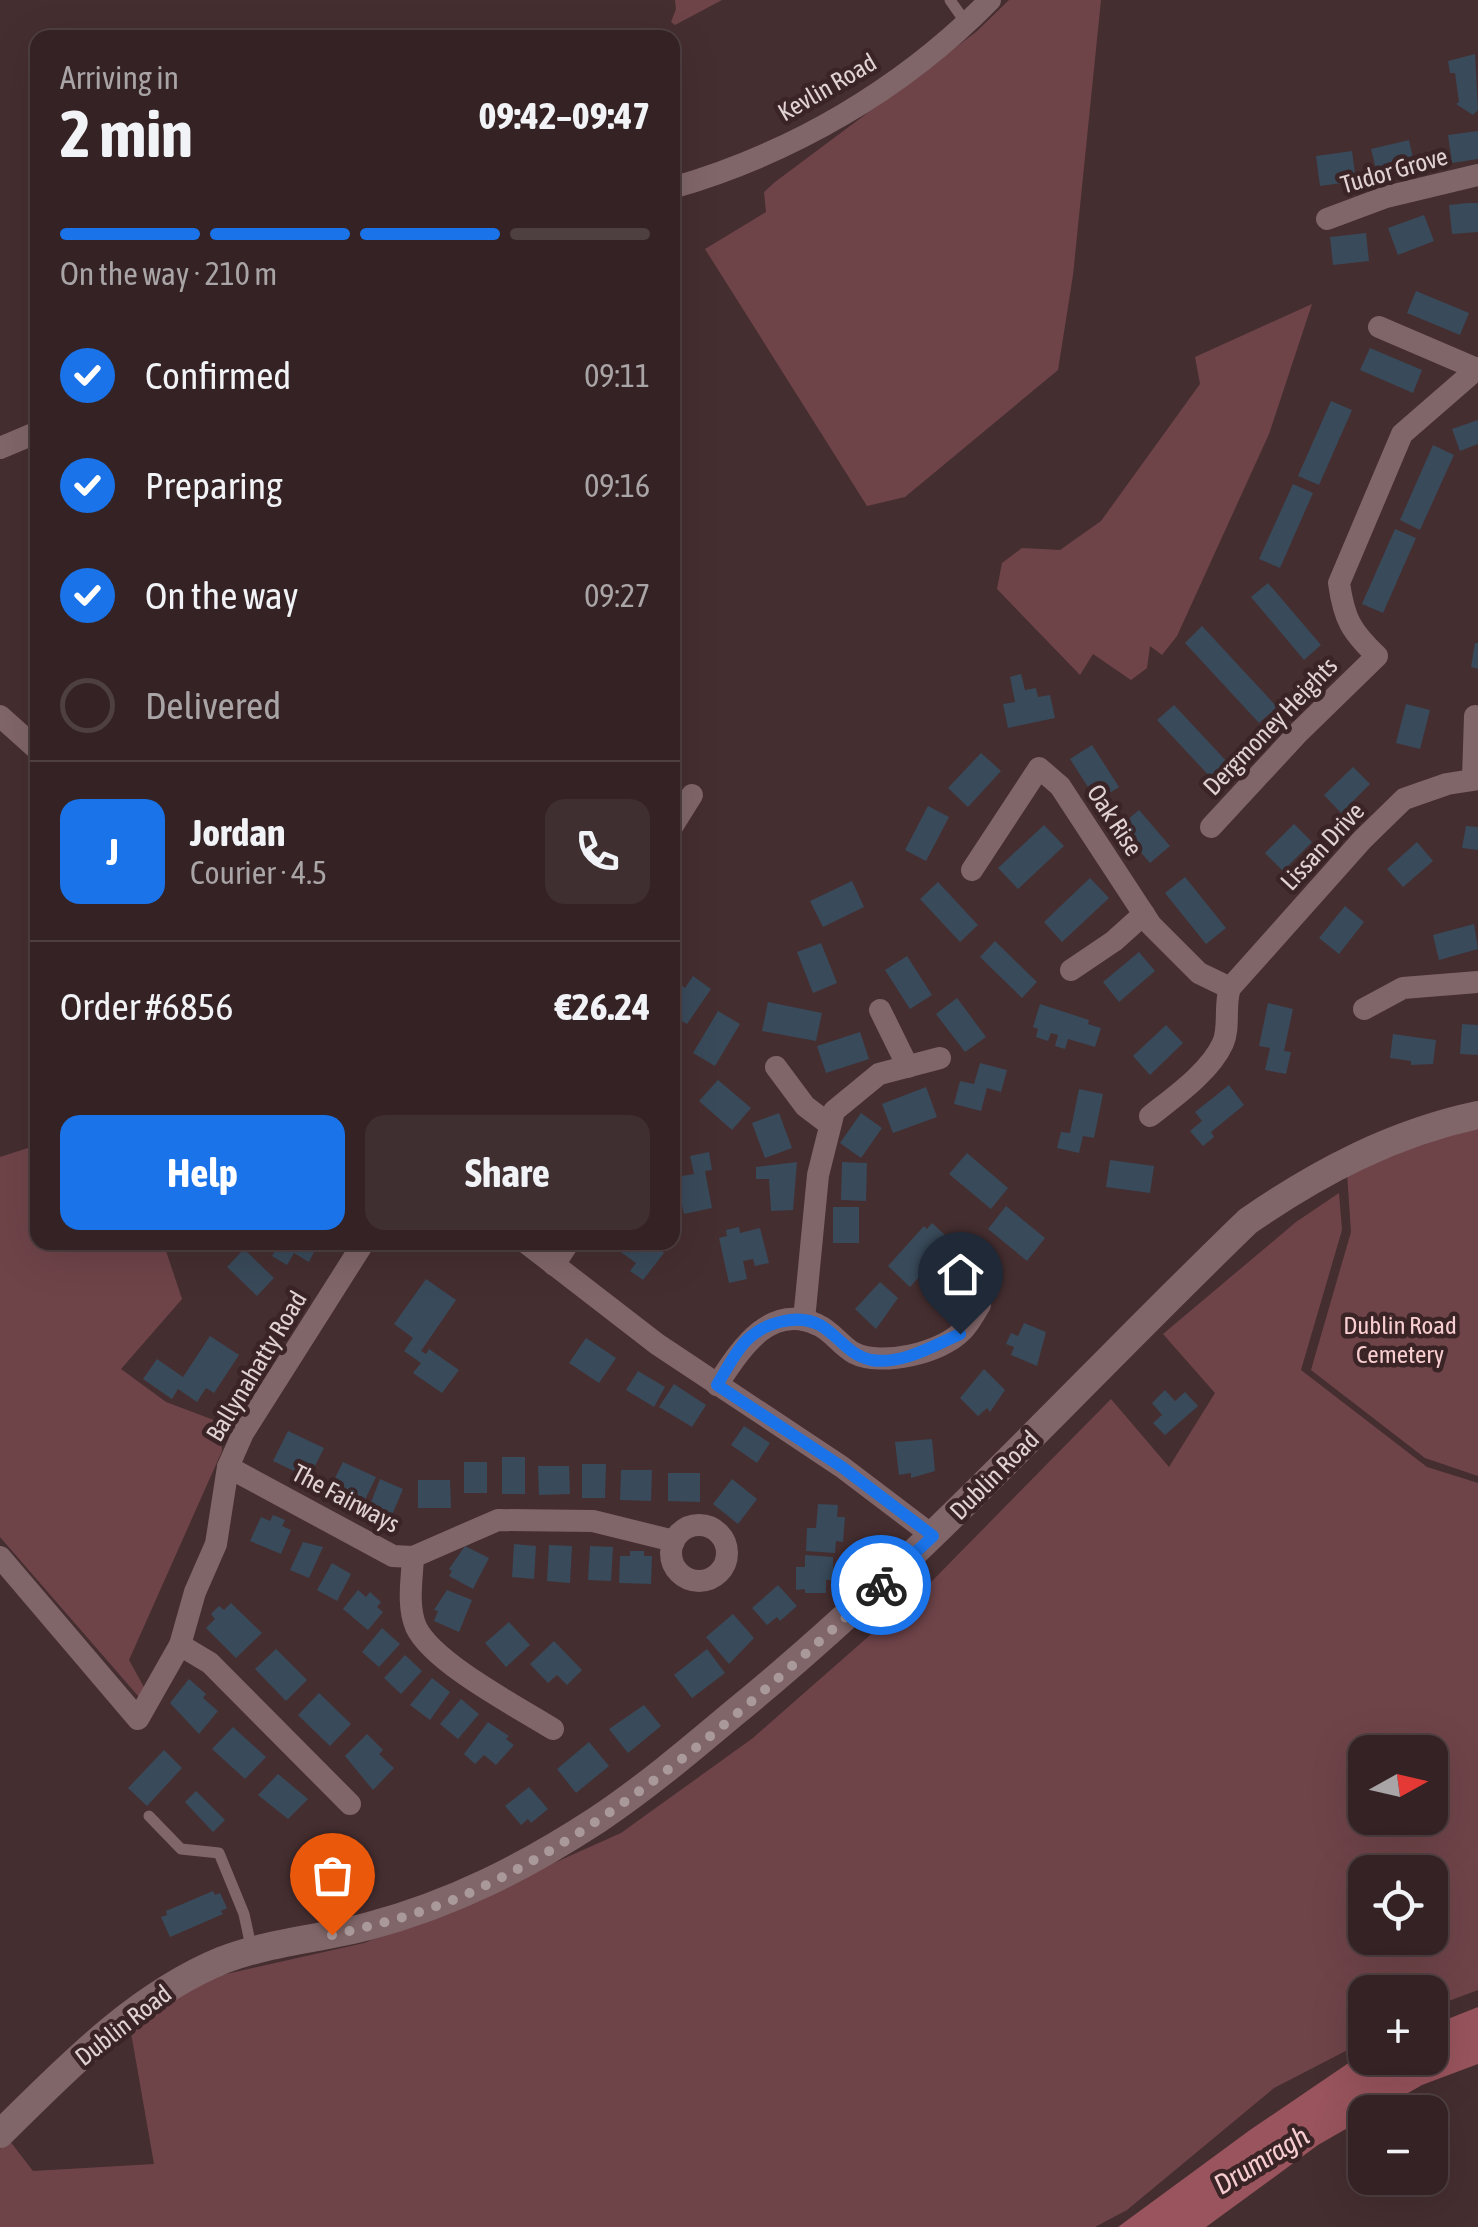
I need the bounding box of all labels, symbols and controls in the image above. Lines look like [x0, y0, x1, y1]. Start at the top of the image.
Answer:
street label: Kevlin Road [773, 48, 881, 126]
text: Arriving in [60, 59, 179, 96]
text: 09:42–09:47 [478, 94, 650, 137]
text: 2 min [60, 96, 193, 171]
street label: Tudor Grove [1337, 141, 1451, 199]
text: On the way · 210 m [60, 255, 277, 292]
icon: check [60, 348, 115, 403]
text: Confirmed [145, 354, 291, 397]
text: 09:11 [584, 357, 650, 394]
icon: check [60, 458, 115, 513]
text: Preparing [145, 464, 283, 507]
text: 09:16 [584, 467, 650, 504]
icon: check [60, 568, 115, 623]
text: On the way [145, 574, 298, 617]
text: 09:27 [584, 577, 650, 614]
street label: Dergmoney Heights [1197, 651, 1343, 800]
text: Delivered [145, 684, 281, 727]
street label: Oak Rise [1082, 779, 1148, 861]
street label: Lissan Drive [1275, 797, 1369, 895]
button: phone [545, 799, 650, 904]
text: Jordan [190, 811, 285, 854]
text: J [106, 830, 119, 873]
text: Courier · 4.5 [190, 854, 327, 891]
text: Order #6856 [60, 985, 233, 1028]
text: €26.24 [555, 985, 650, 1028]
button: Help [60, 1115, 345, 1230]
button: Share [365, 1115, 650, 1230]
pin [918, 1232, 1003, 1335]
icon: home [933, 1247, 988, 1302]
street label: Ballynahatty Road [200, 1286, 312, 1446]
park label: Dublin Road Cemetery [1343, 1311, 1457, 1368]
street label: Dublin Road [944, 1425, 1044, 1525]
street label: The Fairways [288, 1458, 404, 1538]
courier [831, 1535, 931, 1635]
icon: bike [854, 1558, 909, 1613]
north arrow [1348, 1735, 1448, 1835]
map controls [1348, 1735, 1448, 2195]
pin [290, 1833, 375, 1936]
icon: bag [305, 1848, 360, 1903]
button: locate [1348, 1855, 1448, 1955]
button: + [1348, 1975, 1448, 2075]
street label: Dublin Road [70, 1979, 176, 2071]
button: − [1348, 2095, 1448, 2195]
water label: Drumragh [1208, 2119, 1315, 2201]

